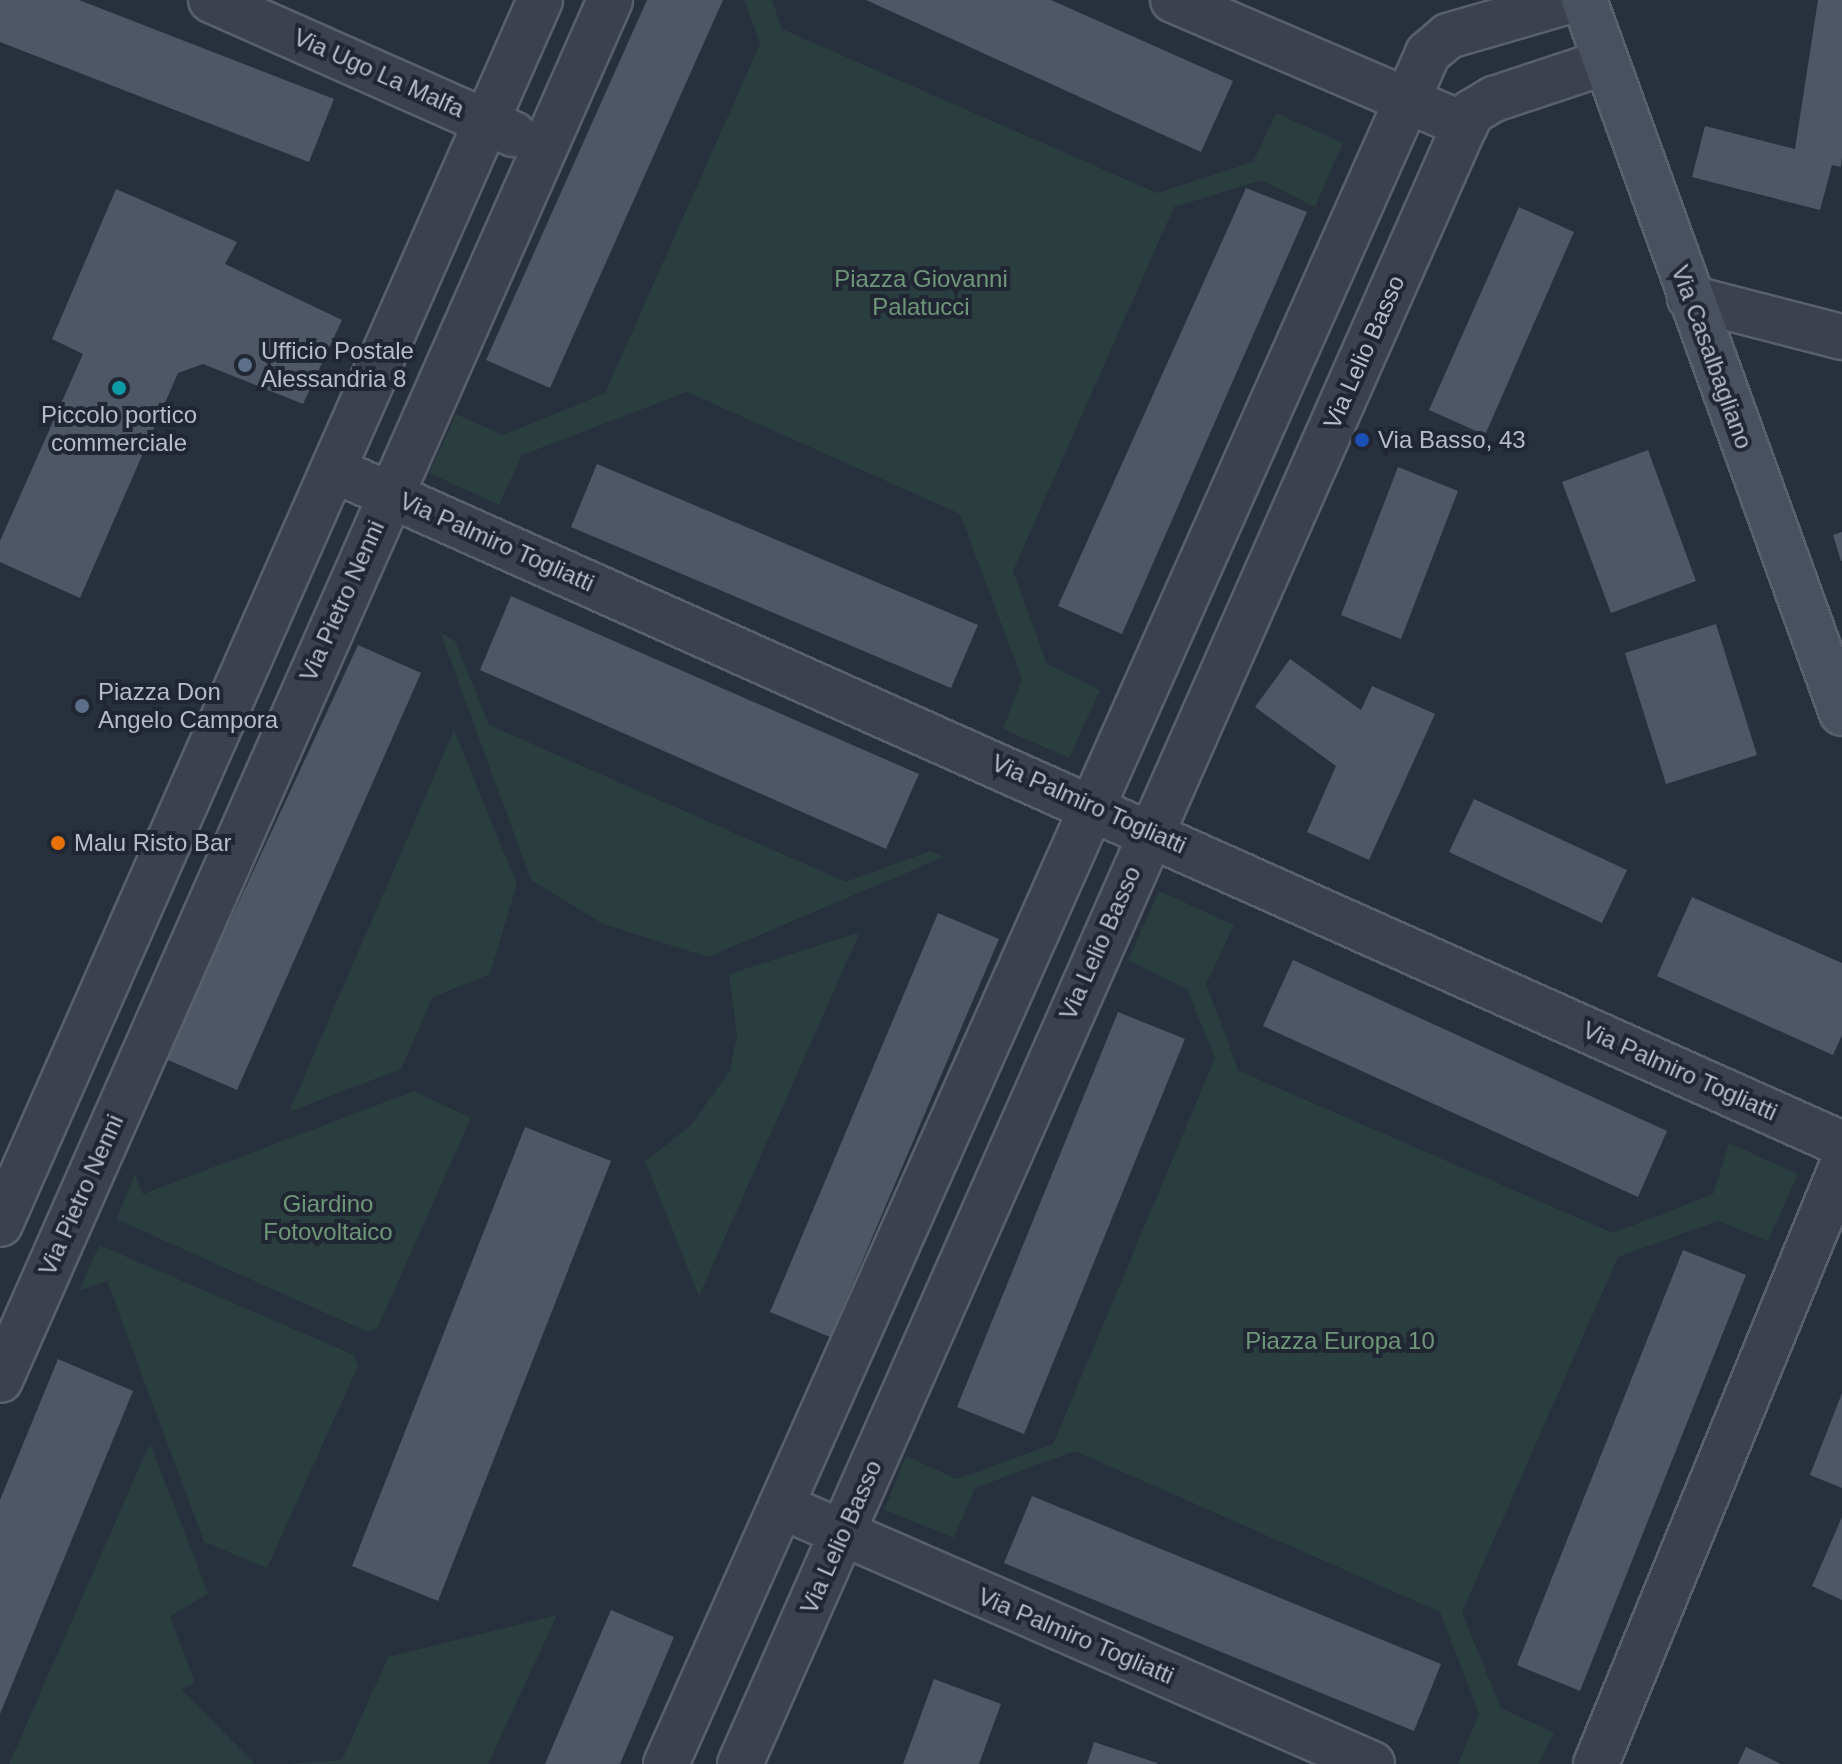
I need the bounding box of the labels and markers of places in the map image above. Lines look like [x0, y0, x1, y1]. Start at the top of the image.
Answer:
place label: Ufficio Postale Alessandria 8 [261, 337, 414, 393]
marker: Ufficio Postale Alessandria 8 [236, 356, 254, 374]
marker: Piccolo portico commerciale [110, 379, 128, 397]
place label: Piccolo portico commerciale [41, 401, 197, 457]
place label: Via Basso, 43 [1378, 426, 1526, 454]
marker: Via Basso, 43 [1353, 431, 1371, 449]
place label: Piazza Don Angelo Campora [98, 678, 278, 734]
marker: Piazza Don Angelo Campora [73, 697, 91, 715]
place label: Malu Risto Bar [74, 829, 231, 857]
marker: Malu Risto Bar [49, 834, 67, 852]

